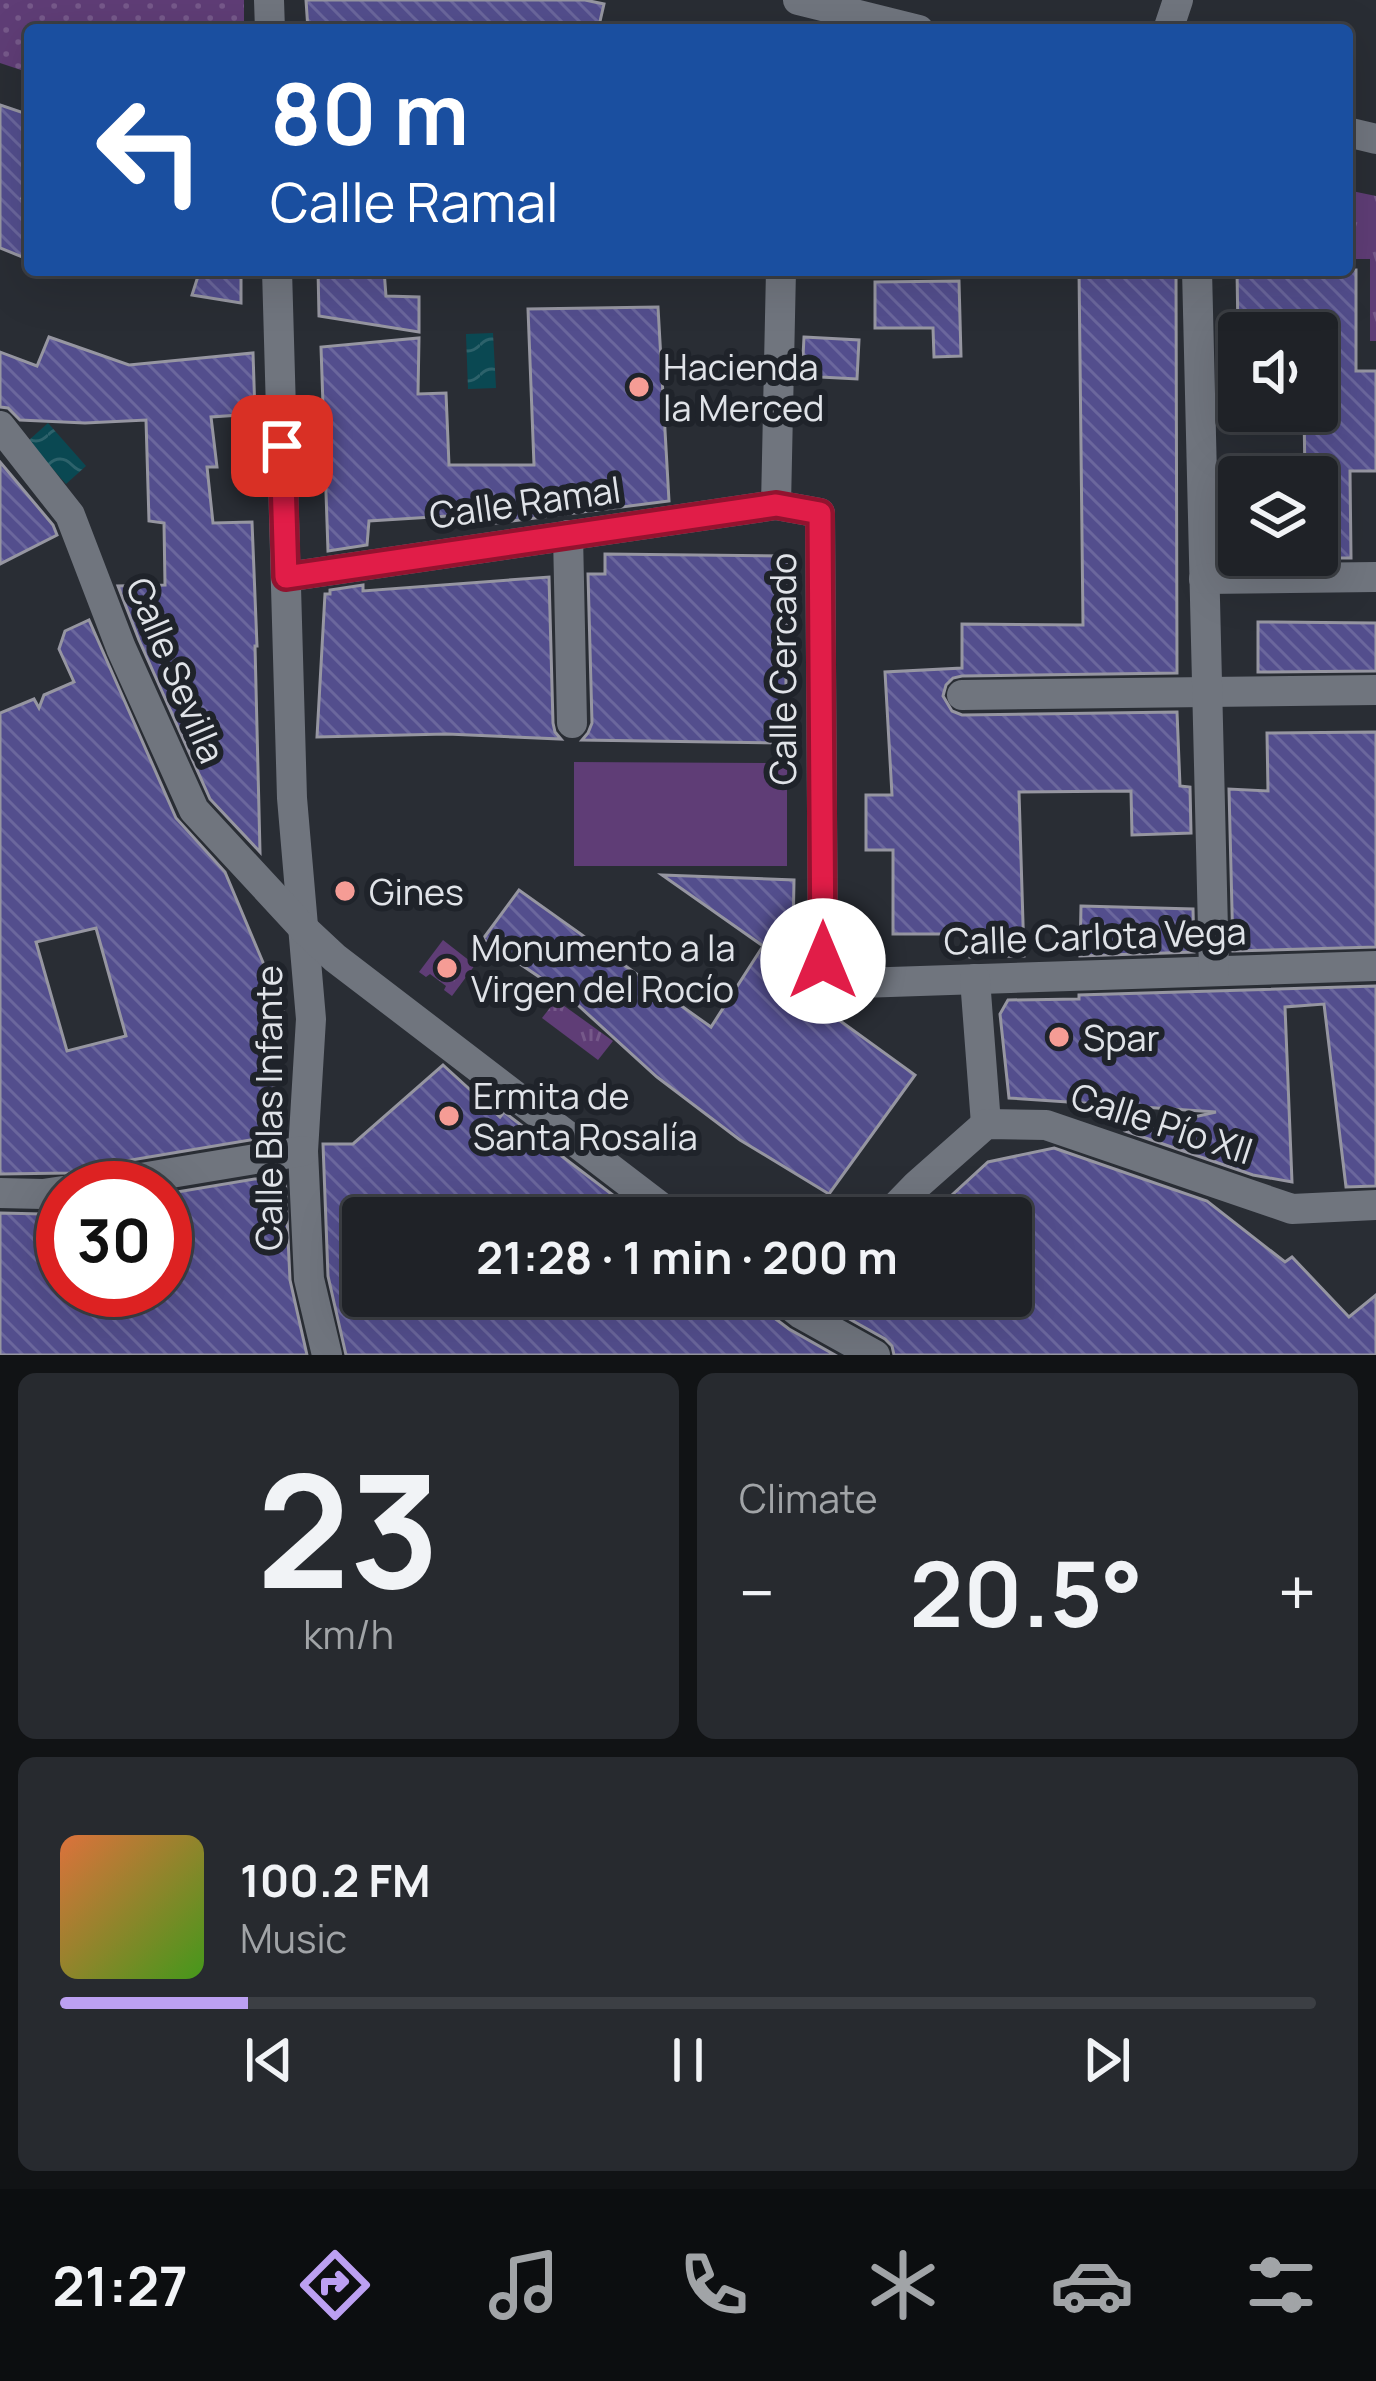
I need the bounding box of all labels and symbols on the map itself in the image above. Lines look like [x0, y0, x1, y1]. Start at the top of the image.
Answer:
place label: Hacienda la Merced [663, 342, 824, 432]
marker: Hacienda la Merced [626, 374, 652, 400]
pin [231, 395, 333, 497]
street label: Calle Ramal [426, 464, 624, 540]
street label: Calle Cercado [758, 553, 807, 785]
street label: Calle Sevilla [115, 570, 237, 770]
place label: Gines [369, 867, 464, 916]
marker: Gines [332, 878, 358, 904]
position arrow [760, 898, 886, 1024]
street label: Calle Carlota Vega [943, 906, 1247, 966]
place label: Monumento a la Virgen del Rocío [471, 923, 735, 1013]
marker: Monumento a la Virgen del Rocío [434, 955, 460, 981]
street label: Calle Blas Infante [244, 965, 293, 1251]
place label: Spar [1083, 1013, 1160, 1062]
marker: Spar [1046, 1024, 1072, 1050]
place label: Ermita de Santa Rosalía [473, 1071, 698, 1161]
street label: Calle Pío XII [1065, 1071, 1259, 1175]
marker: Ermita de Santa Rosalía [436, 1103, 462, 1129]
speed limit sign: 30 [36, 1161, 192, 1317]

